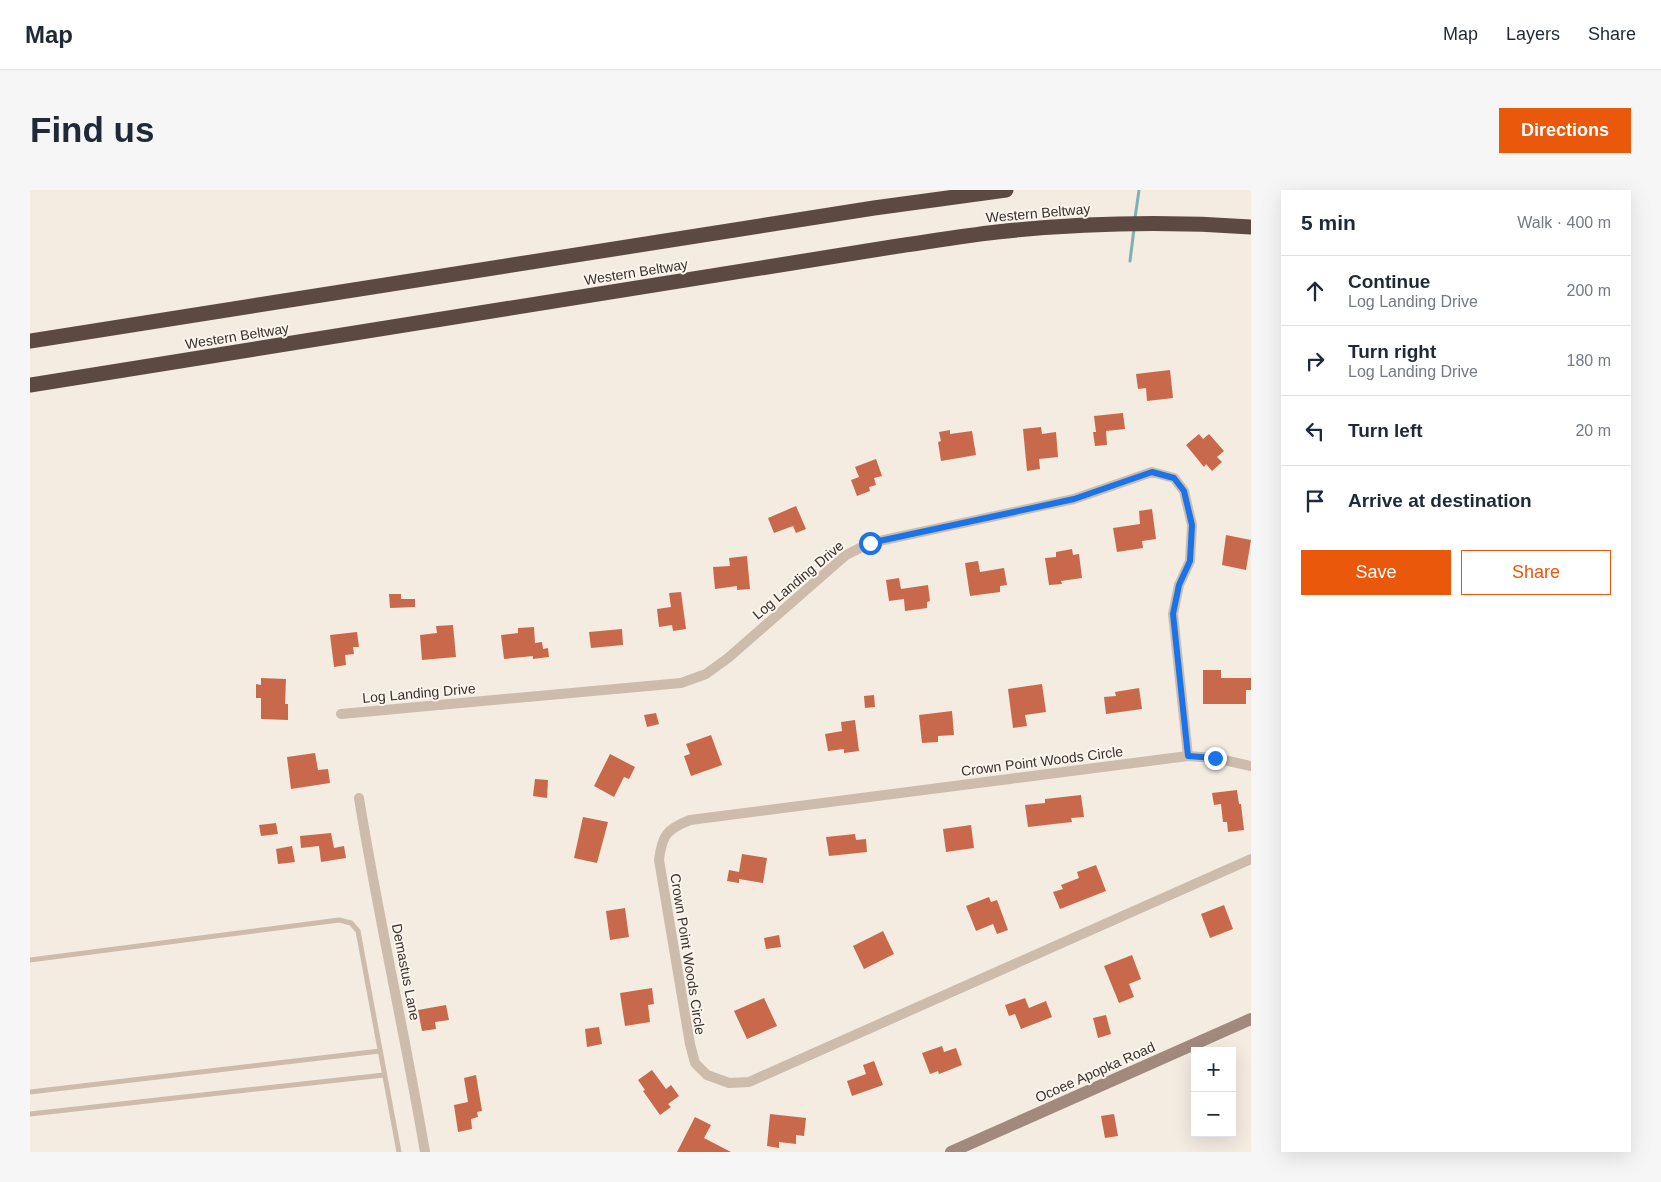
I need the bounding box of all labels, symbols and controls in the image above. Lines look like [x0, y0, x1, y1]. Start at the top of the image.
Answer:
text: Map [25, 21, 73, 48]
text: Map [1443, 24, 1478, 44]
text: Layers [1506, 24, 1560, 44]
text: Share [1588, 24, 1636, 44]
button: Directions [1499, 108, 1631, 153]
text: Find us [30, 110, 154, 149]
street label: Western Beltway [985, 200, 1091, 226]
text: 5 min [1301, 211, 1356, 234]
text: Walk · 400 m [1517, 214, 1611, 231]
street label: Western Beltway [583, 256, 689, 288]
text: Continue [1348, 271, 1430, 292]
icon: ahead [1301, 277, 1329, 305]
text: 200 m [1567, 282, 1611, 299]
text: Log Landing Drive [1348, 293, 1478, 310]
street label: Western Beltway [184, 320, 290, 352]
text: Turn right [1348, 341, 1436, 362]
icon: right [1301, 347, 1329, 375]
text: 180 m [1567, 352, 1611, 369]
text: Log Landing Drive [1348, 363, 1478, 380]
icon: left [1301, 417, 1329, 445]
text: Turn left [1348, 420, 1423, 441]
text: 20 m [1575, 422, 1611, 439]
icon: arrive [1301, 487, 1329, 515]
text: Arrive at destination [1348, 490, 1532, 511]
route start [859, 532, 882, 555]
street label: Log Landing Drive [749, 537, 847, 623]
button: Save [1301, 550, 1451, 595]
button: Share [1461, 550, 1611, 595]
street label: Log Landing Drive [362, 680, 477, 706]
street label: Crown Point Woods Circle [960, 743, 1124, 779]
route end [1204, 747, 1227, 770]
street label: Crown Point Woods Circle [667, 872, 709, 1036]
street label: Demastus Lane [389, 922, 423, 1022]
street label: Ocoee Apopka Road [1033, 1038, 1157, 1106]
map controls [1191, 1047, 1236, 1137]
button: + [1191, 1047, 1236, 1092]
button: − [1191, 1092, 1236, 1137]

